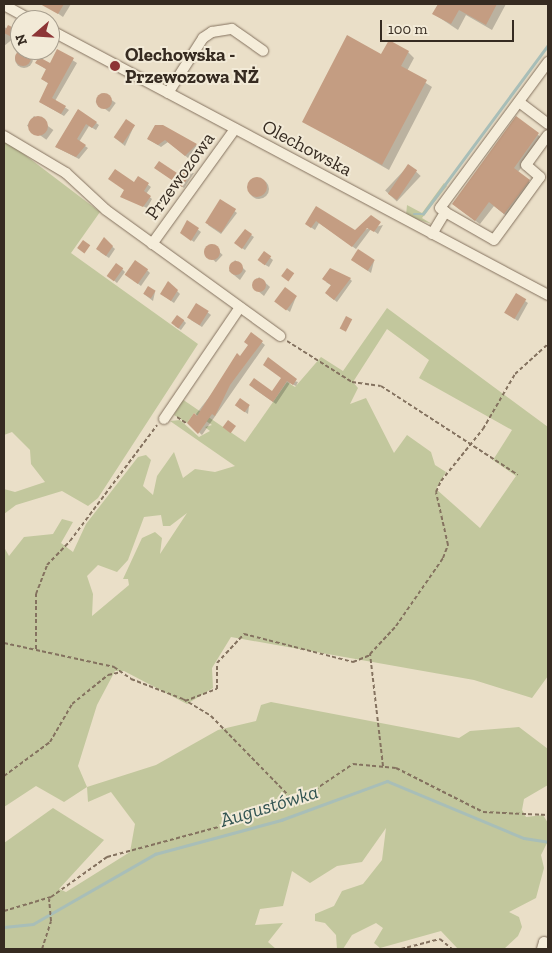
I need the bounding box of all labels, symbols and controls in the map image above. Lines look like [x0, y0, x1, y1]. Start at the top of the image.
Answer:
north arrow [10, 10, 60, 60]
scale bar [382, 10, 516, 42]
text: 100 m [388, 20, 427, 38]
text: N [12, 32, 31, 48]
place label: Olechowska - Przewozowa NŻ [125, 44, 259, 88]
marker: Olechowska - Przewozowa NŻ [109, 60, 121, 72]
street label: Olechowska [258, 115, 356, 181]
street label: Przewozowa [141, 128, 219, 224]
water label: Augustówka [217, 780, 321, 832]

